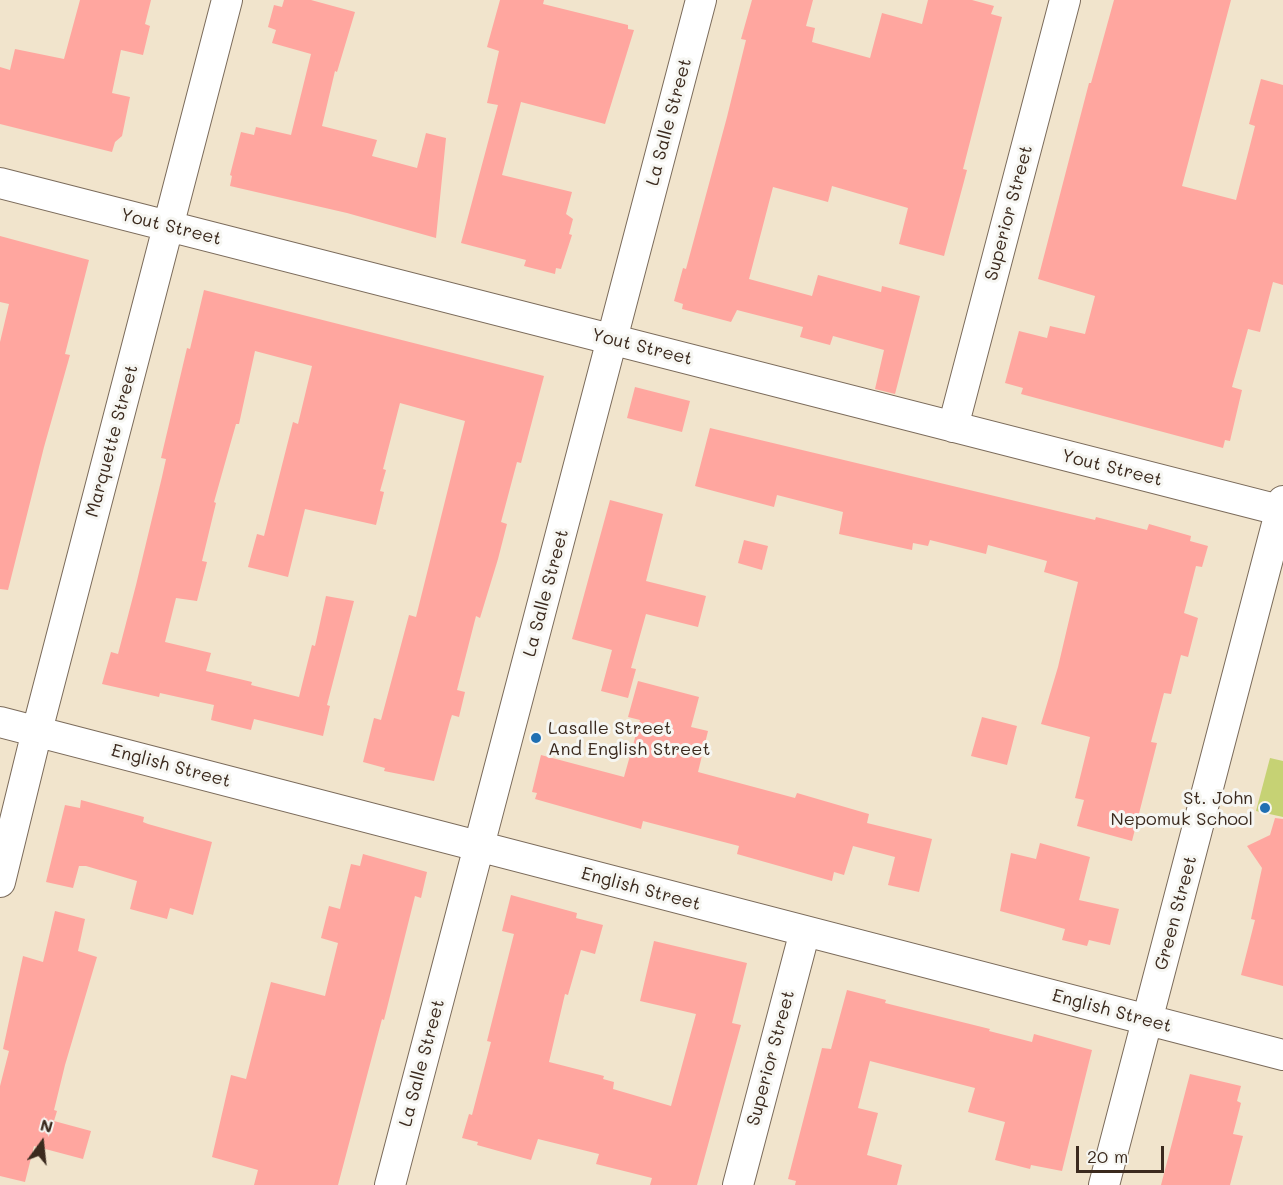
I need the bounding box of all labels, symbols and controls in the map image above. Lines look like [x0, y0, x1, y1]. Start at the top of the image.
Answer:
street label: La Salle Street [642, 56, 696, 188]
street label: Superior Street [981, 143, 1037, 283]
street label: Yout Street [118, 204, 224, 250]
street label: Yout Street [589, 324, 695, 370]
street label: Marquette Street [81, 362, 143, 520]
street label: Yout Street [1059, 445, 1165, 491]
street label: La Salle Street [519, 527, 573, 659]
place label: Lasalle Street And English Street [548, 717, 710, 760]
marker: Lasalle Street And English Street [529, 731, 543, 745]
street label: English Street [109, 740, 233, 792]
place label: St. John Nepomuk School [1111, 787, 1253, 830]
marker: St. John Nepomuk School [1258, 801, 1272, 815]
street label: Green Street [1150, 853, 1202, 973]
street label: English Street [579, 863, 703, 915]
street label: English Street [1050, 985, 1174, 1037]
street label: Superior Street [743, 988, 799, 1128]
street label: La Salle Street [395, 997, 449, 1129]
north arrow [12, 1113, 72, 1173]
text: N [38, 1113, 55, 1137]
scale bar [1079, 1134, 1168, 1172]
text: 20 m [1087, 1144, 1128, 1168]

